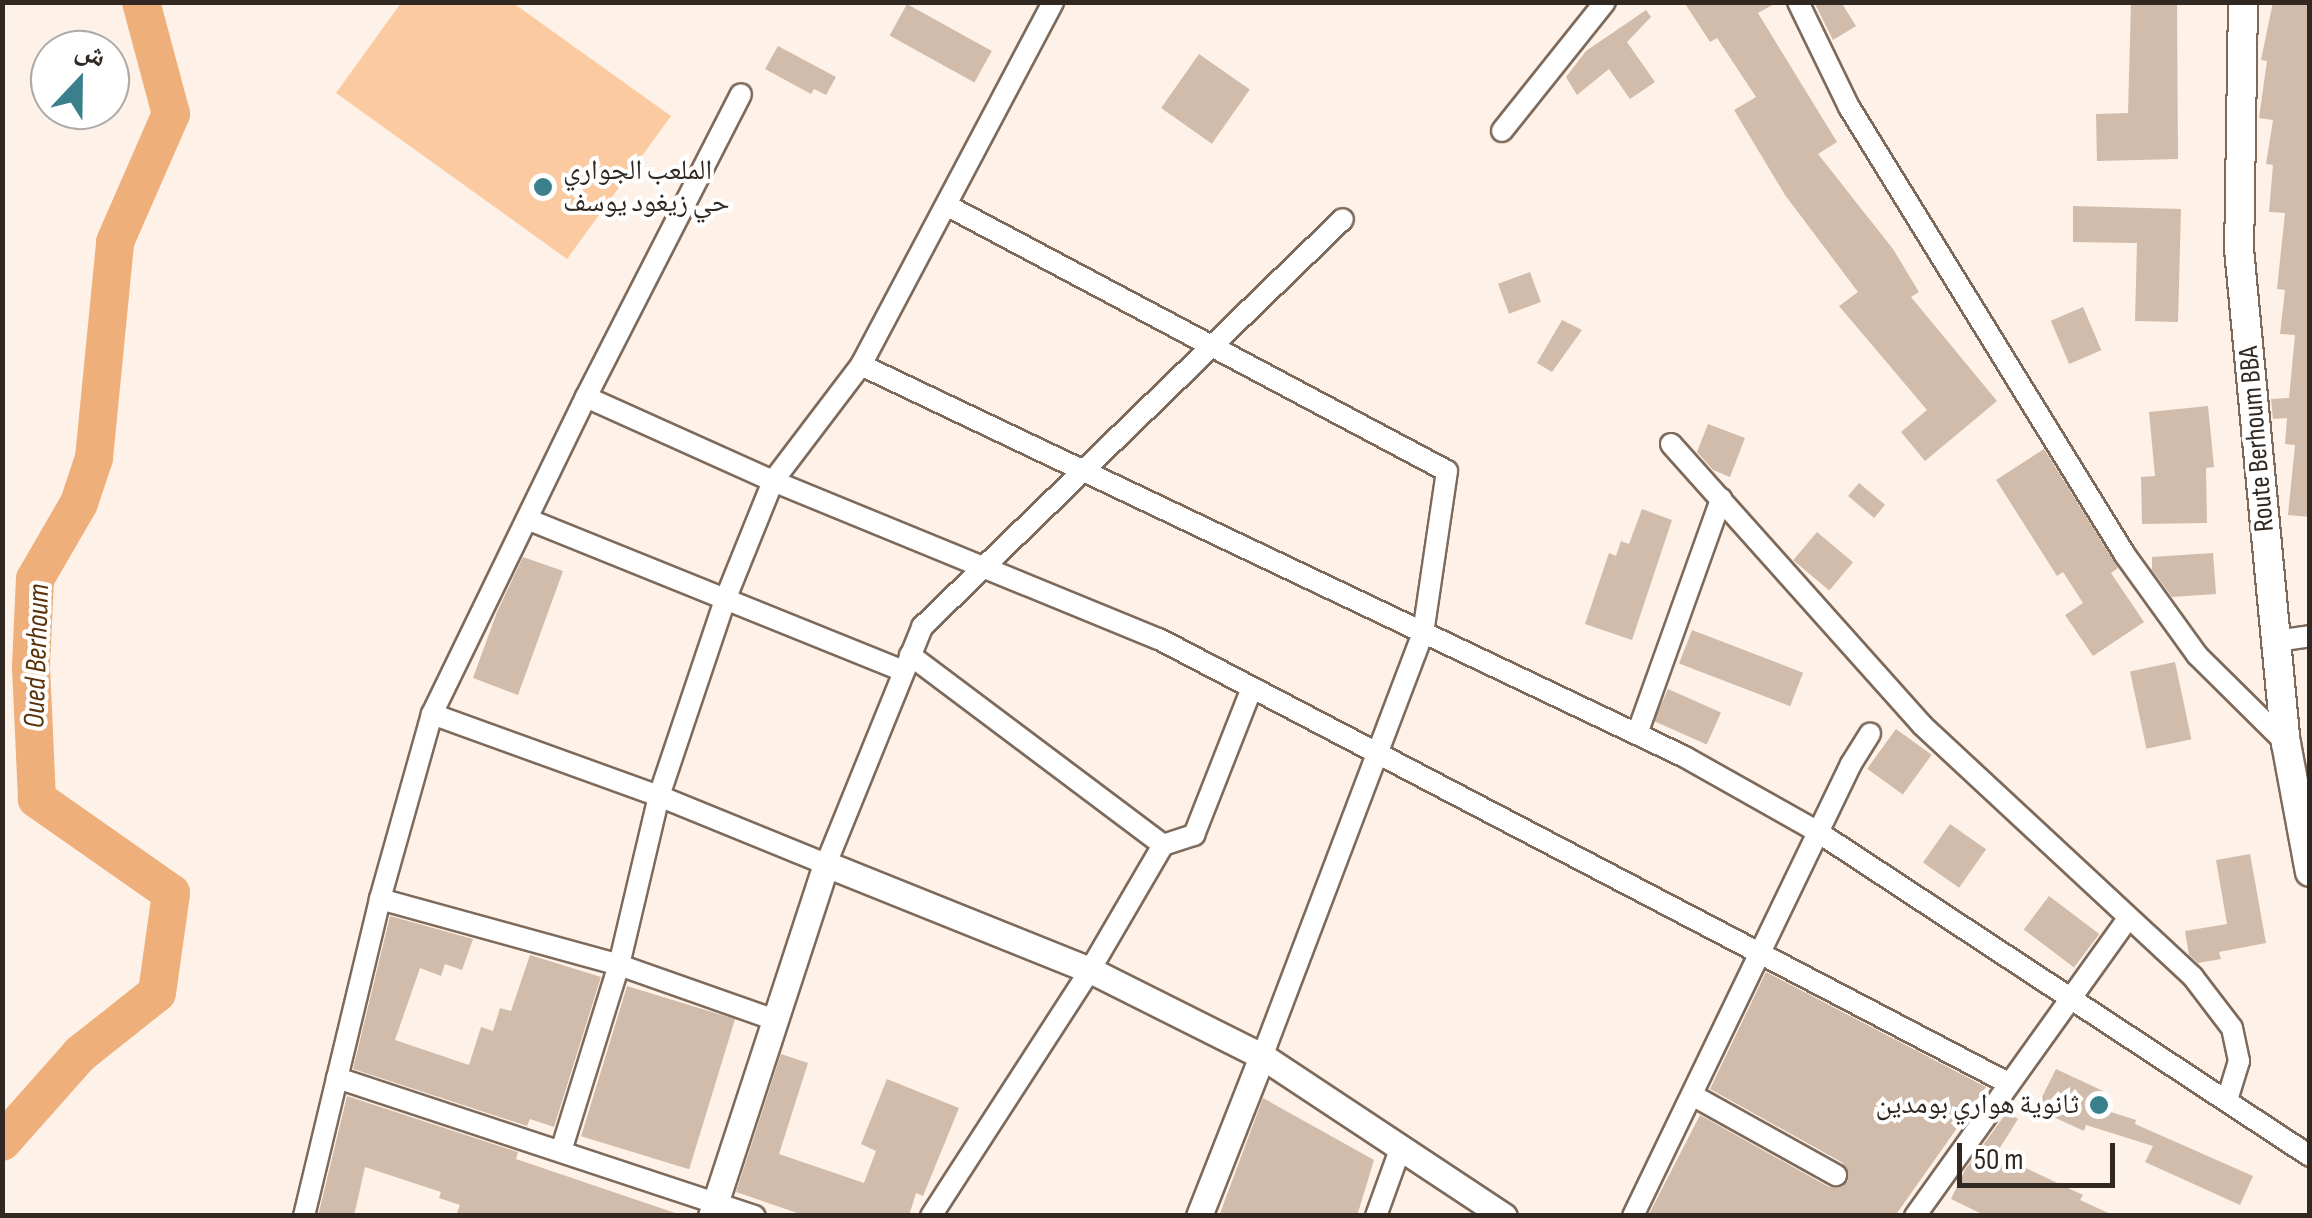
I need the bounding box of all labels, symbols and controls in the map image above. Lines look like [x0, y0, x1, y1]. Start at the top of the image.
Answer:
north arrow [30, 30, 130, 130]
text: ش [71, 33, 111, 74]
place label: الملعب الجواري حي زيغود يوسف [563, 154, 730, 220]
marker: الملعب الجواري حي زيغود يوسف [532, 176, 554, 198]
street label: Route Berhoum BBA [2232, 345, 2282, 533]
water label: Oued Berhoum [16, 583, 58, 729]
place label: ثانوية هواري بومدين [1875, 1088, 2079, 1122]
marker: ثانوية هواري بومدين [2088, 1094, 2110, 1116]
scale bar [1962, 1123, 2120, 1185]
text: 50 m [1974, 1142, 2023, 1178]

